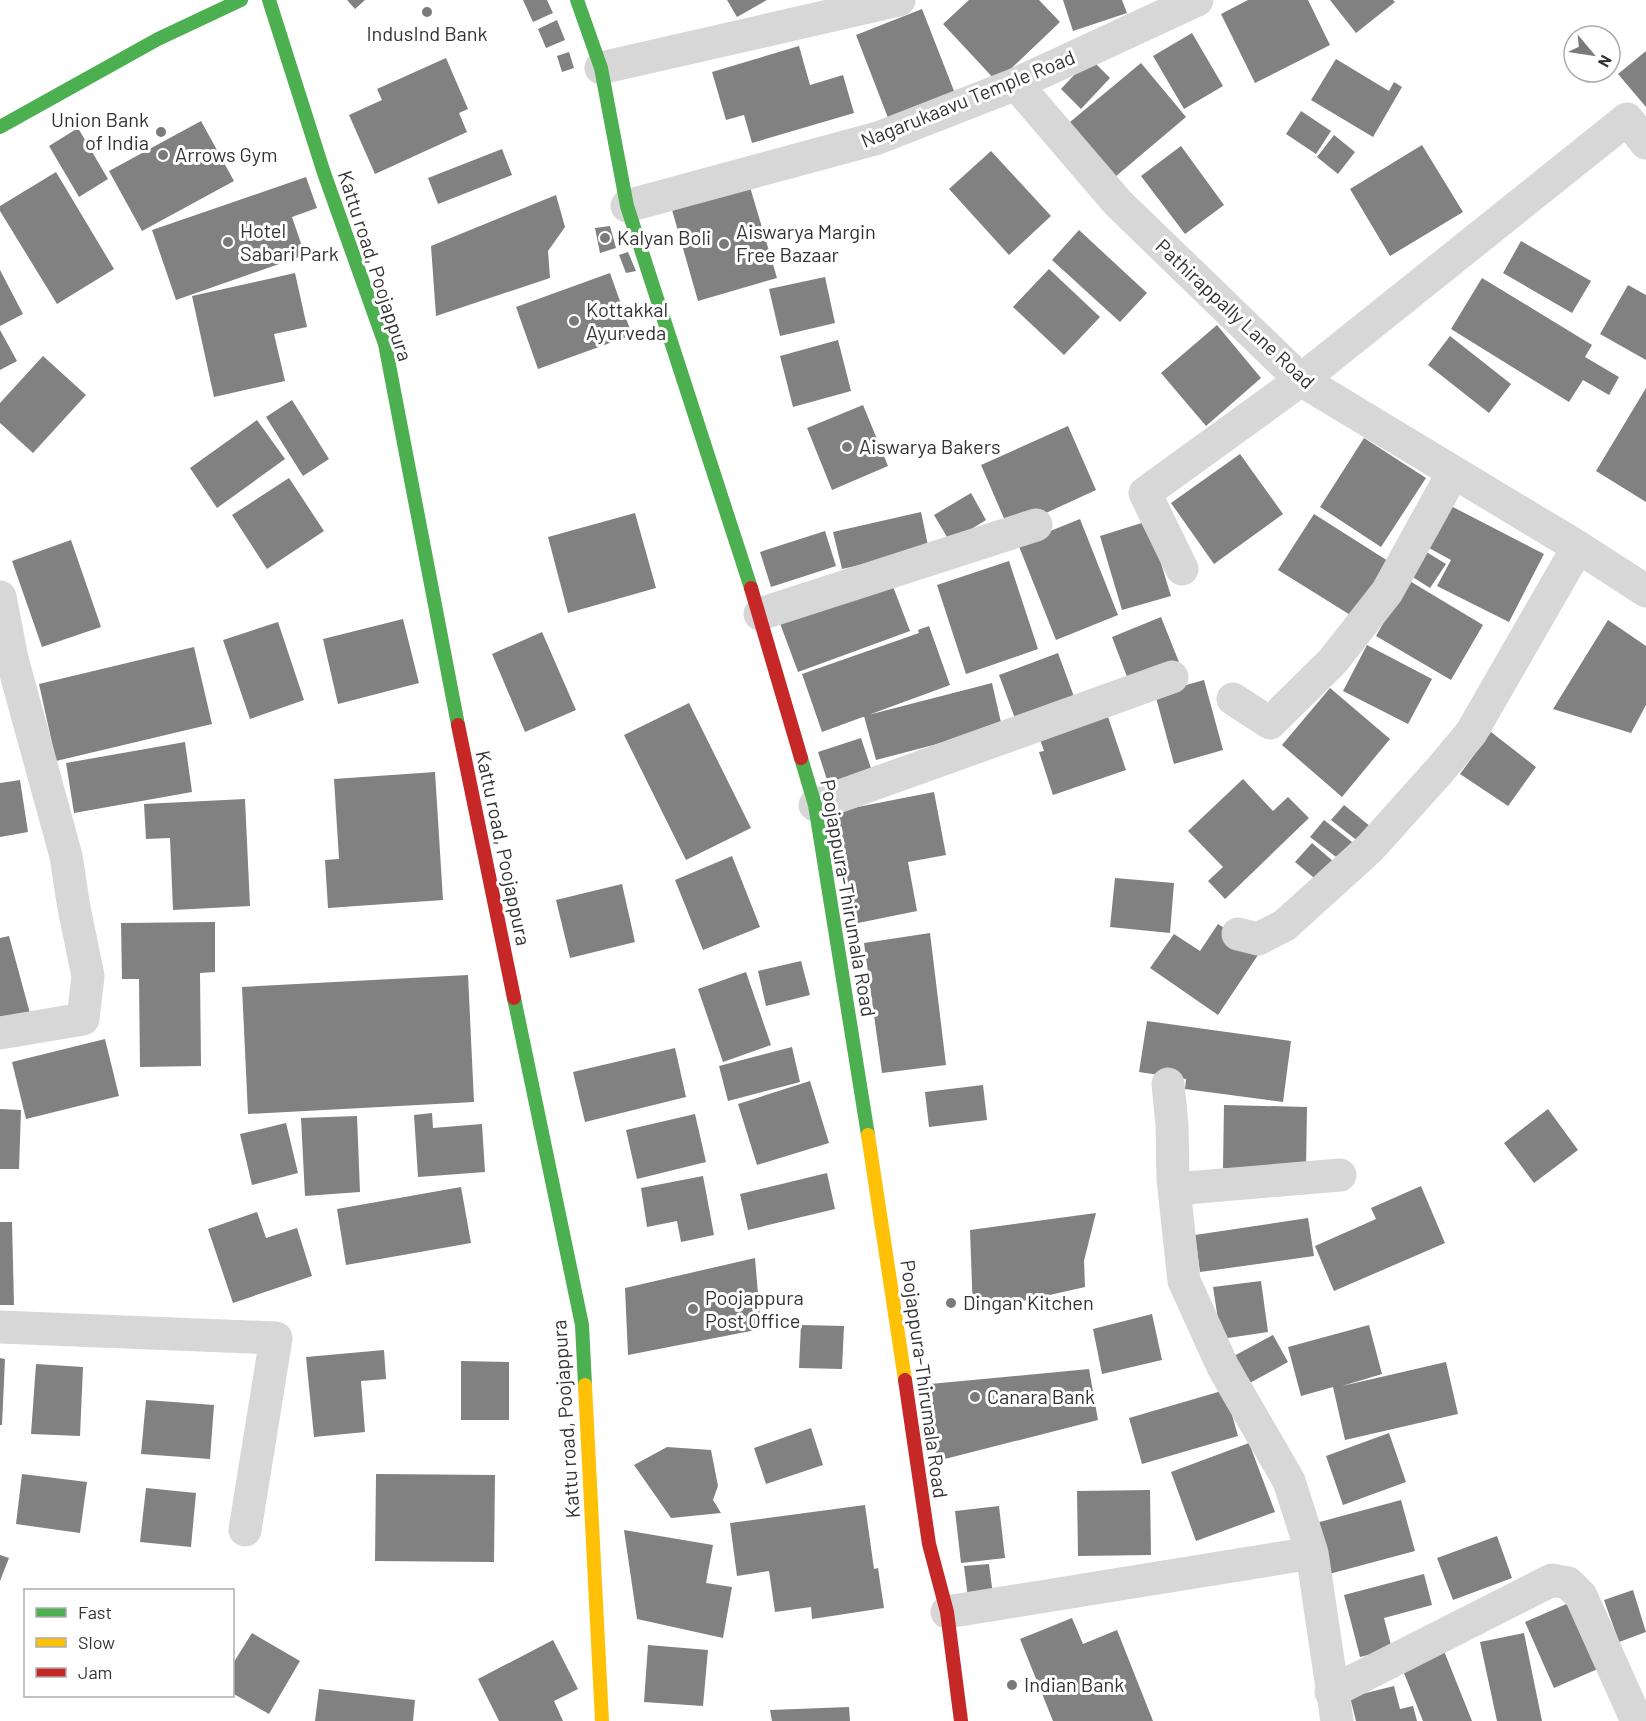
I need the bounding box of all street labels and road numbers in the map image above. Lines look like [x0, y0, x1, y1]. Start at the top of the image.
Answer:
street label: Nagarukaavu Temple Road [857, 44, 1078, 152]
street label: Kattu road, Poojappura [334, 167, 418, 364]
street label: Pathirappally Lane Road [1151, 233, 1320, 393]
street label: Kattu road, Poojappura [472, 748, 536, 948]
street label: Poojappura-Thirumala Road [816, 777, 882, 1018]
street label: Poojappura-Thirumala Road [896, 1258, 954, 1500]
street label: Kattu road, Poojappura [546, 1319, 584, 1519]

